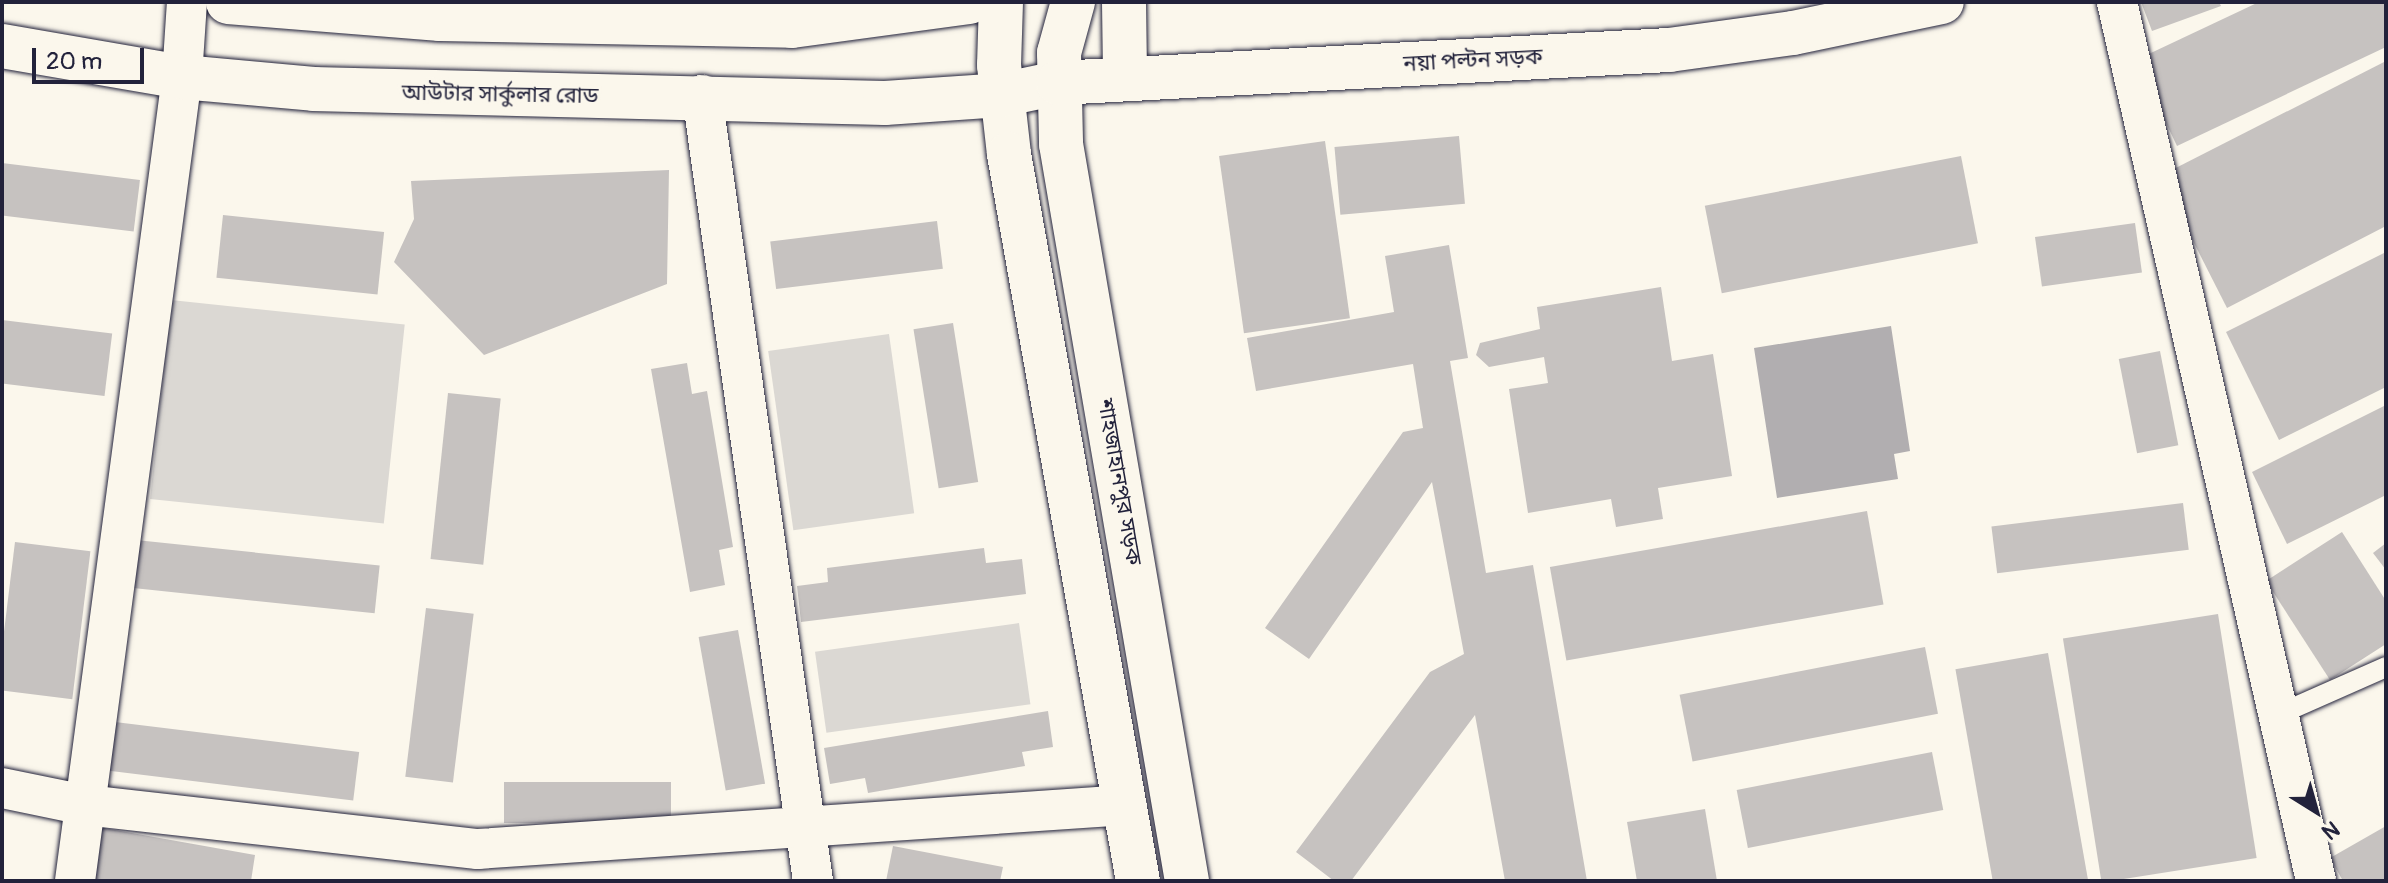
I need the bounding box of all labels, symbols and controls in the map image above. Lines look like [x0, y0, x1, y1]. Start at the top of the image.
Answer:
scale bar [36, 32, 148, 82]
street label: নয়া পল্টন সড়ক [1403, 44, 1543, 78]
text: 20 m [46, 47, 102, 76]
street label: আউটার সার্কুলার রোড [401, 80, 599, 110]
street label: শাহজাহানপুর সড়ক [1091, 396, 1147, 568]
north arrow [2276, 771, 2356, 851]
text: N [2316, 815, 2345, 846]

